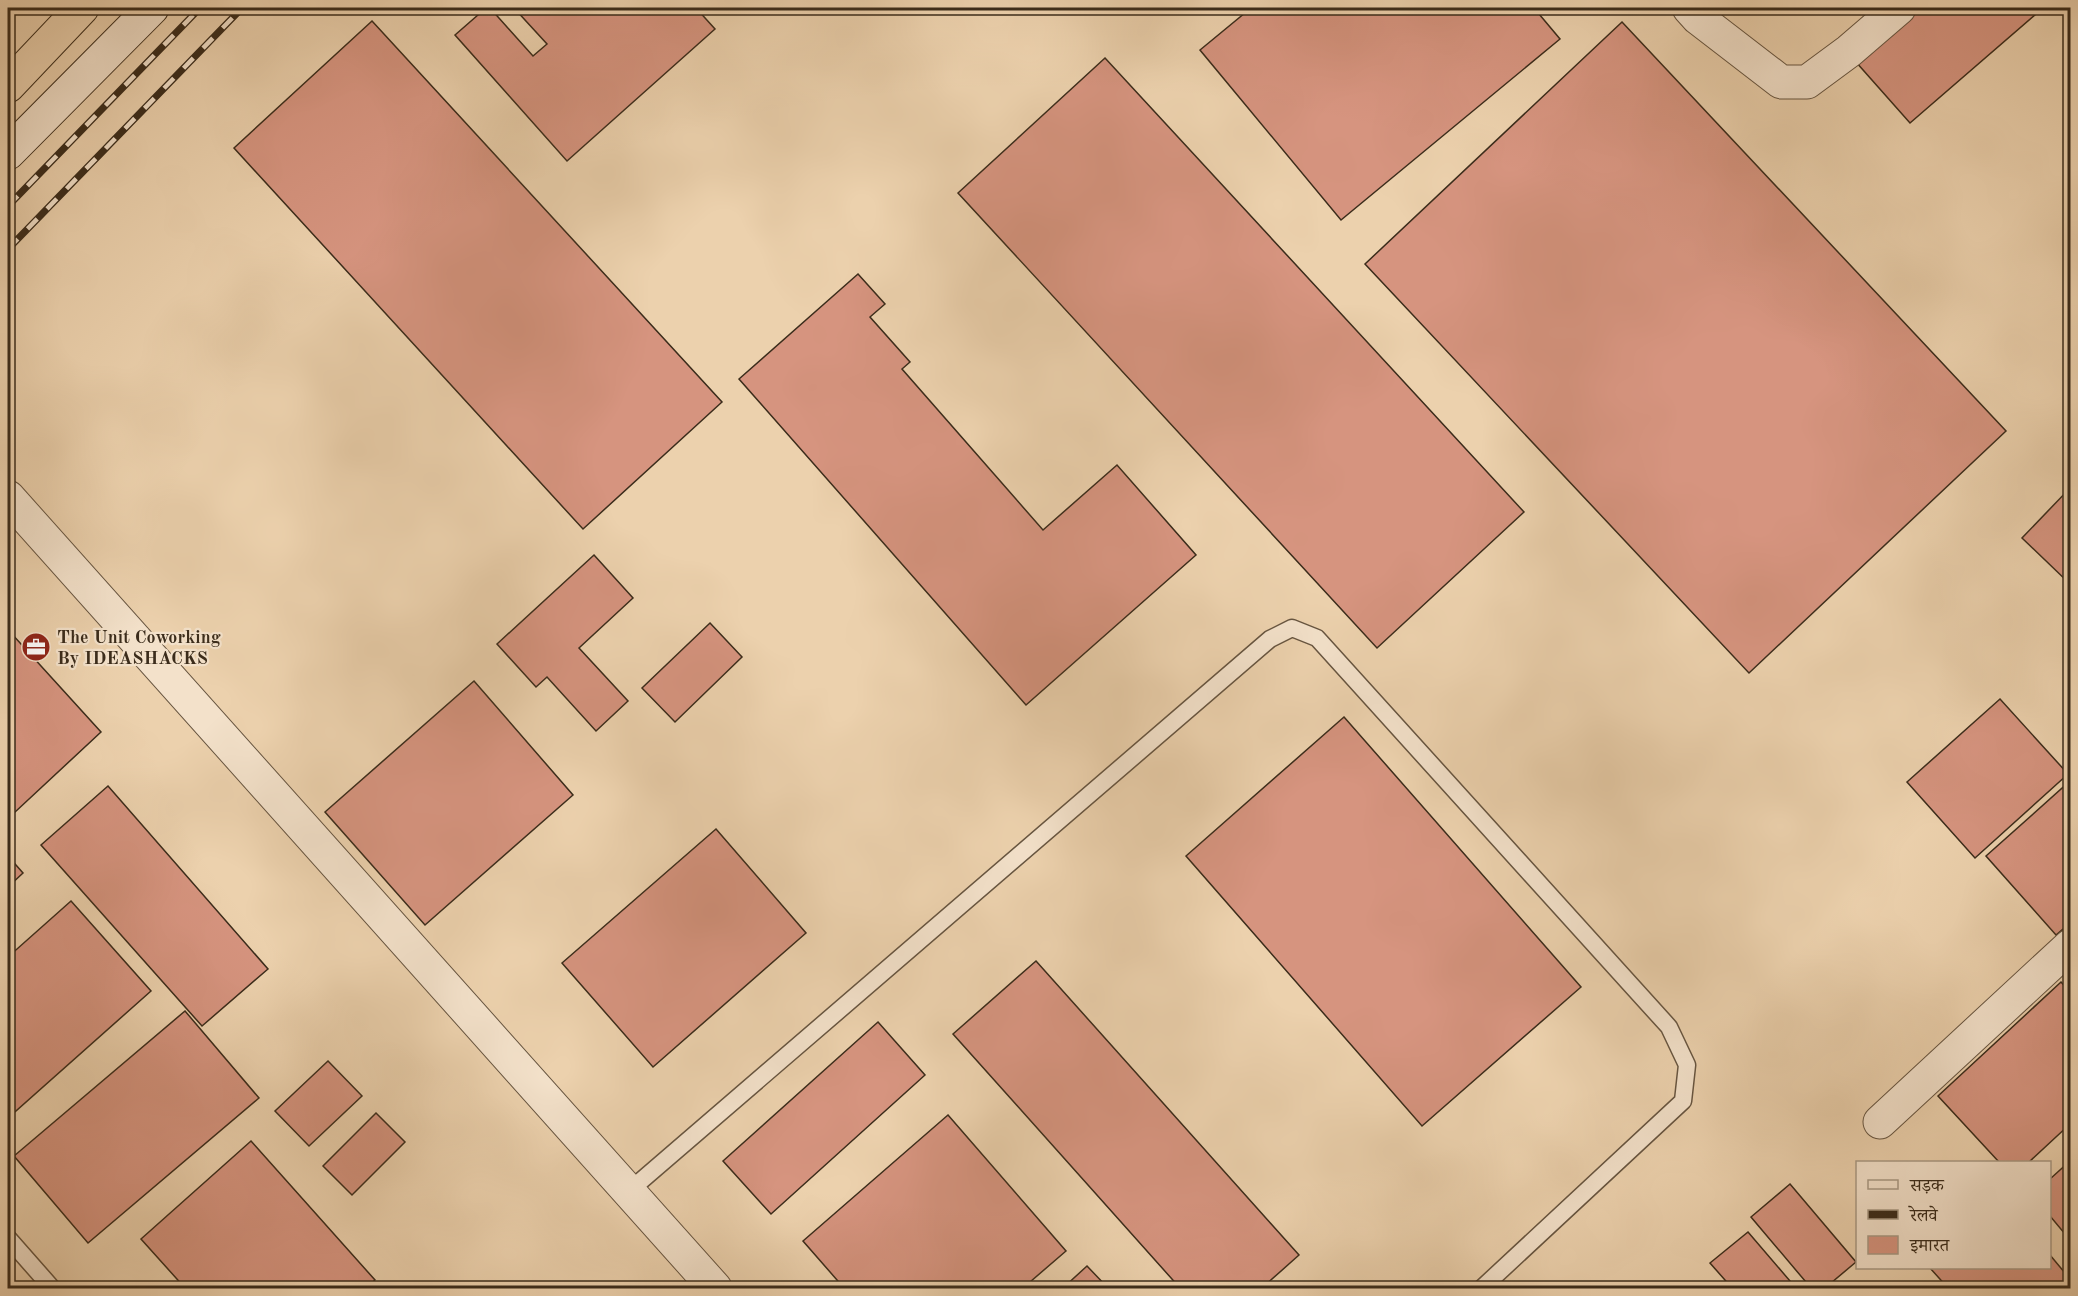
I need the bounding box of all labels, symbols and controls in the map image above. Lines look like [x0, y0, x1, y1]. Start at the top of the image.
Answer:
place label: The Unit Coworking By IDEASHACKS [57, 629, 221, 668]
office icon: The Unit Coworking By IDEASHACKS [20, 631, 52, 663]
legend [1856, 1161, 2051, 1269]
text: सड़क [1909, 1177, 1945, 1195]
text: रेलवे [1908, 1205, 1939, 1225]
text: इमारत [1909, 1237, 1950, 1255]

